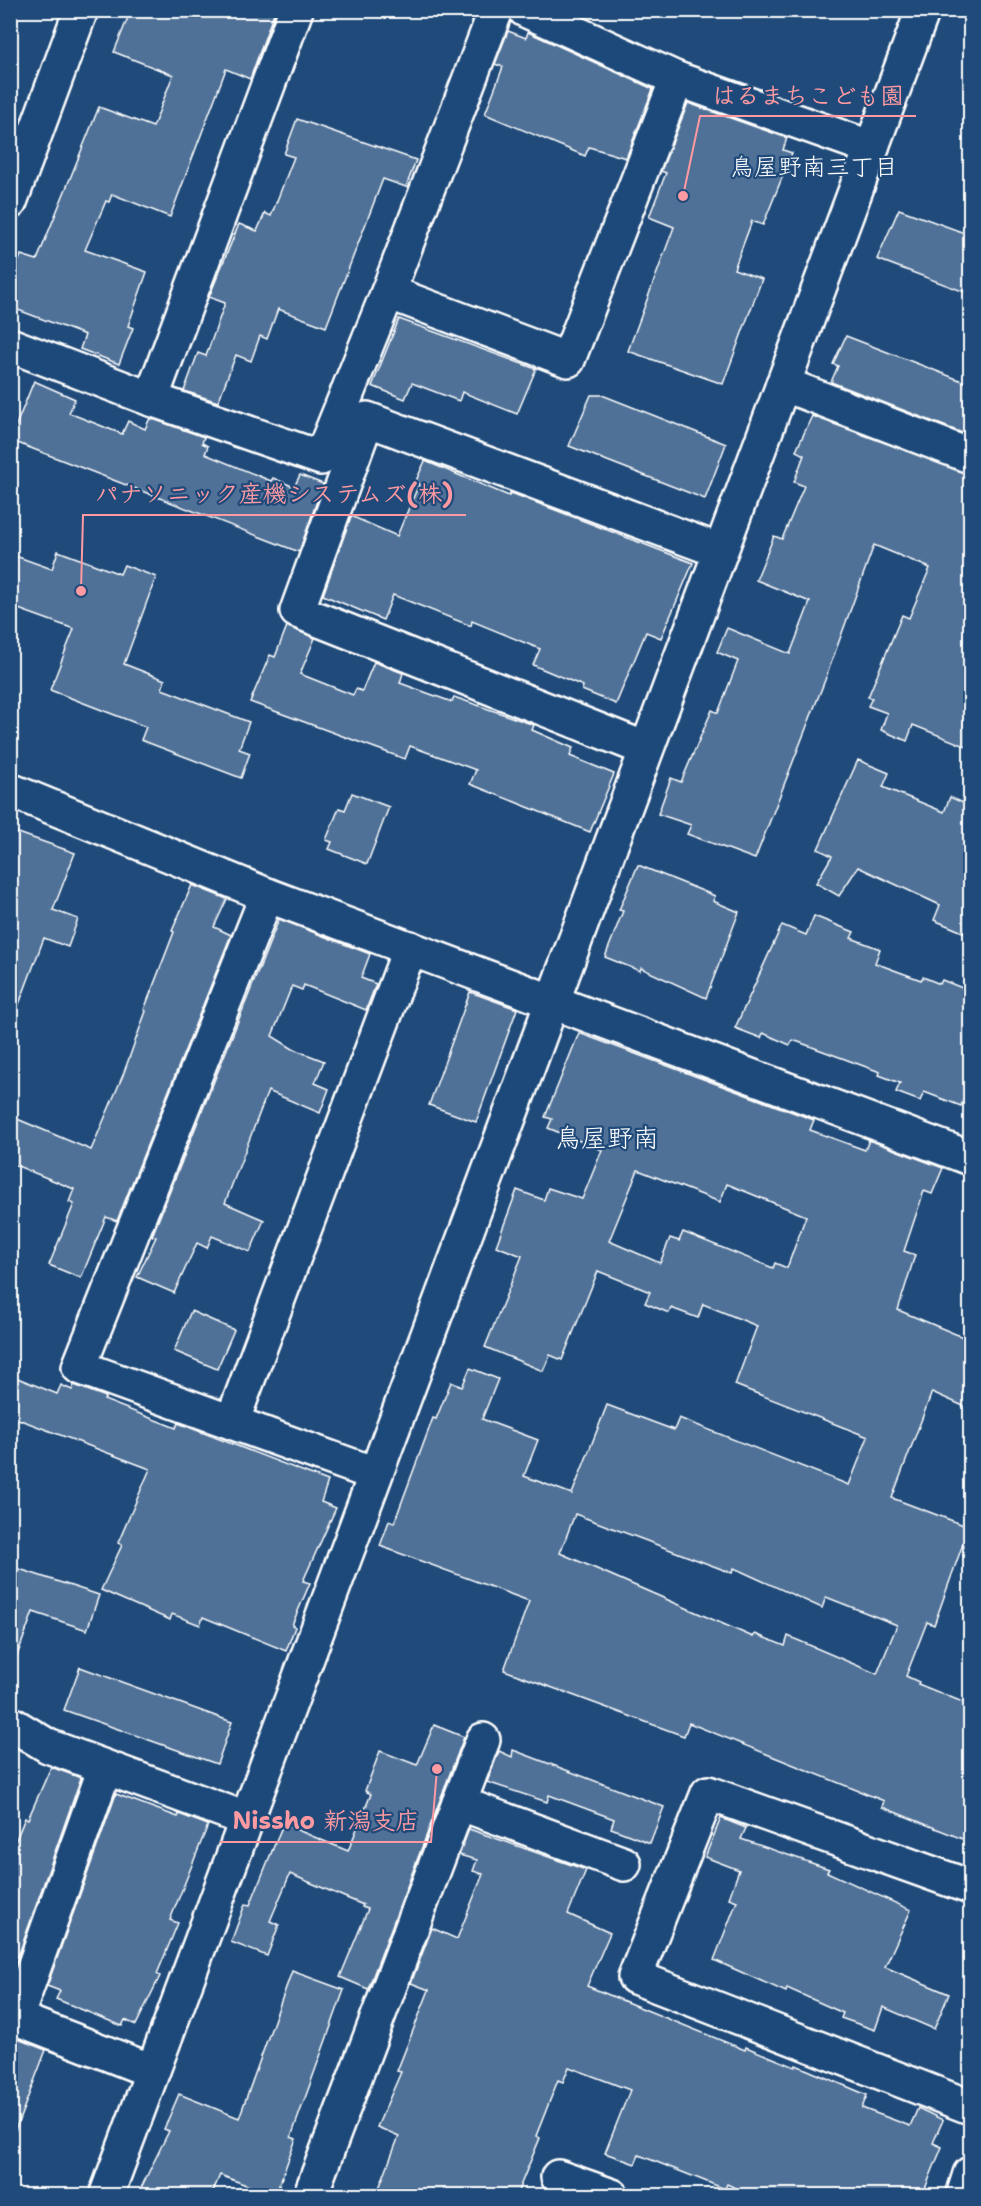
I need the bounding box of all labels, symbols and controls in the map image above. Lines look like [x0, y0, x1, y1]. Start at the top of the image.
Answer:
callout: はるまちこども園 [700, 74, 916, 116]
text: はるまちこども園 [712, 80, 904, 112]
district label: 鳥屋野南三丁目 [730, 151, 898, 183]
callout: パナソニック産機システムズ(株) [83, 473, 466, 515]
text: パナソニック産機システムズ(株) [95, 478, 453, 510]
district label: 鳥屋野南 [555, 1120, 659, 1155]
callout: Nissho 新潟支店 [220, 1800, 431, 1842]
text: Nissho 新潟支店 [233, 1805, 419, 1837]

